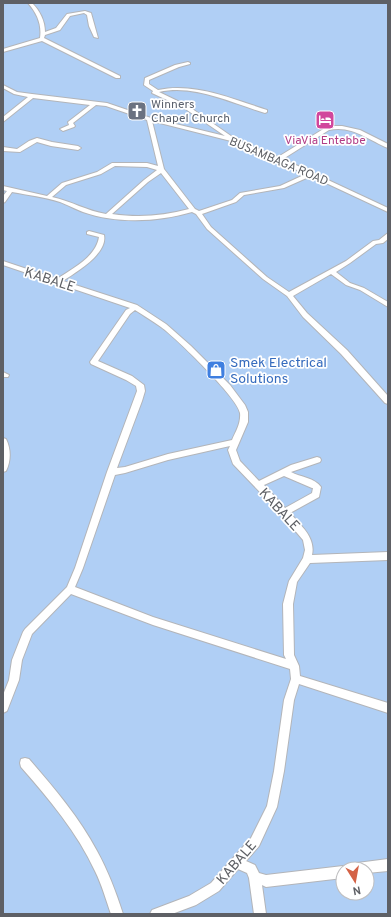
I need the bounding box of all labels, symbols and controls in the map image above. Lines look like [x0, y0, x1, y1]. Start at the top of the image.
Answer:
place label: Winners Chapel Church [151, 97, 230, 127]
church icon: Winners Chapel Church [126, 100, 148, 122]
hotel icon: ViaVia Entebbe [314, 109, 336, 131]
place label: ViaVia Entebbe [284, 133, 366, 149]
street label: BUSAMBAGA ROAD [227, 134, 331, 190]
street label: KABALE [22, 264, 77, 297]
place label: Smek Electrical Solutions [230, 355, 327, 388]
shop icon: Smek Electrical Solutions [205, 359, 227, 381]
street label: KABALE [255, 485, 303, 535]
street label: KABALE [213, 838, 261, 888]
north arrow [335, 861, 375, 901]
text: N [352, 882, 362, 897]

